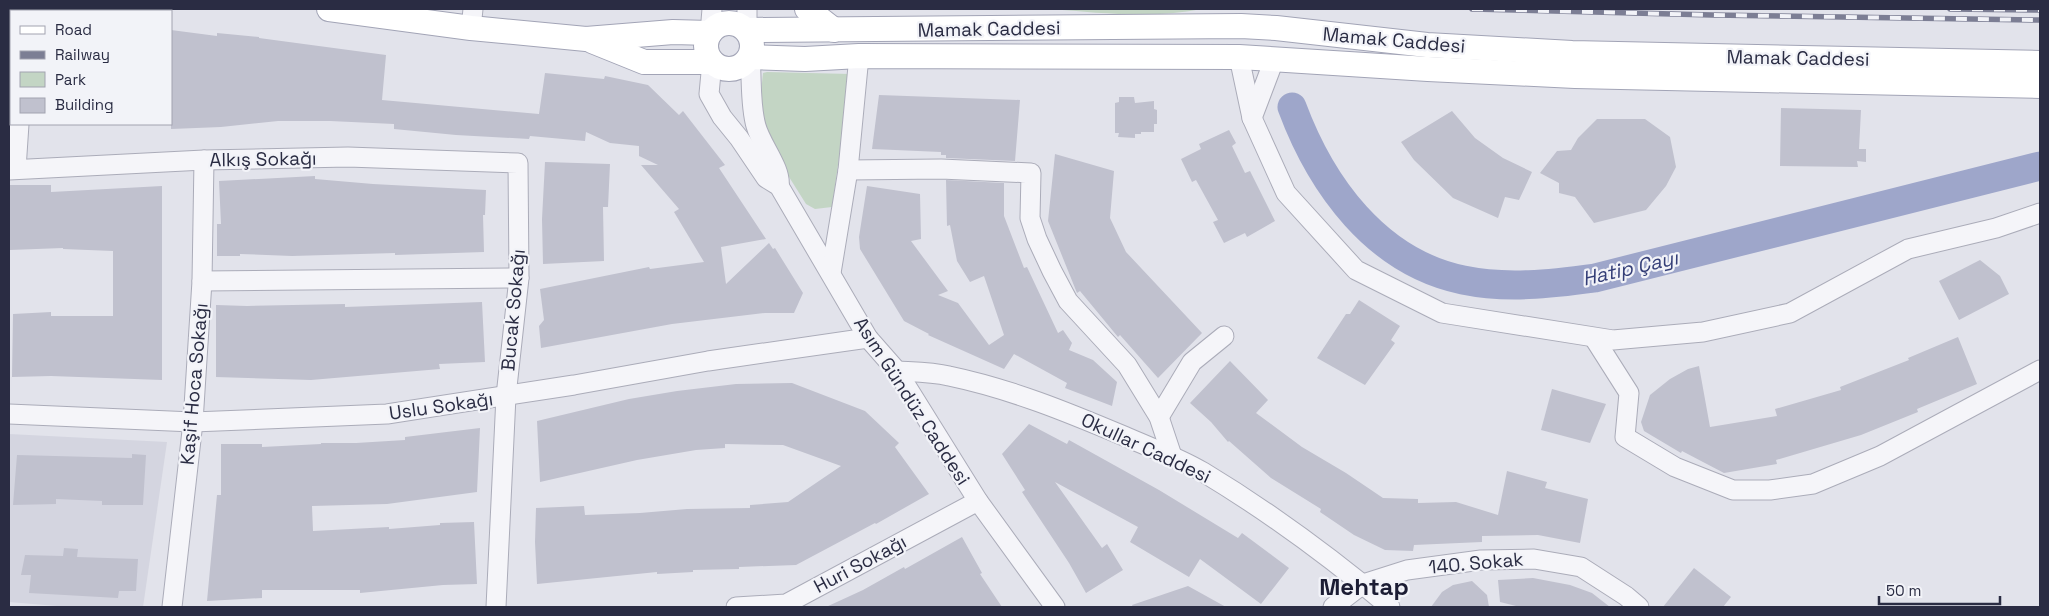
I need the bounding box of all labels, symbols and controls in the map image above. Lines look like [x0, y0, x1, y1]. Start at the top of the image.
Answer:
legend [10, 10, 172, 125]
street label: Mamak Caddesi [917, 15, 1061, 43]
text: Road [55, 20, 92, 39]
street label: Mamak Caddesi [1322, 21, 1466, 59]
street label: Mamak Caddesi [1726, 44, 1870, 72]
text: Railway [55, 45, 110, 64]
text: Park [55, 70, 86, 89]
text: Building [55, 95, 114, 114]
street label: Alkış Sokağı [209, 146, 317, 172]
water label: Hatip Çayı [1580, 244, 1681, 292]
street label: Bucak Sokağı [495, 248, 531, 372]
street label: Kaşif Hoca Sokağı [174, 302, 214, 466]
street label: Asım Gündüz Caddesi [848, 312, 976, 490]
street label: Uslu Sokağı [387, 386, 495, 426]
street label: Okullar Caddesi [1077, 407, 1215, 489]
street label: Huri Sokağı [809, 529, 911, 599]
street label: 140. Sokak [1427, 546, 1525, 580]
district label: Mehtap [1319, 571, 1409, 602]
scale bar [1879, 574, 2000, 606]
text: 50 m [1886, 581, 1921, 600]

